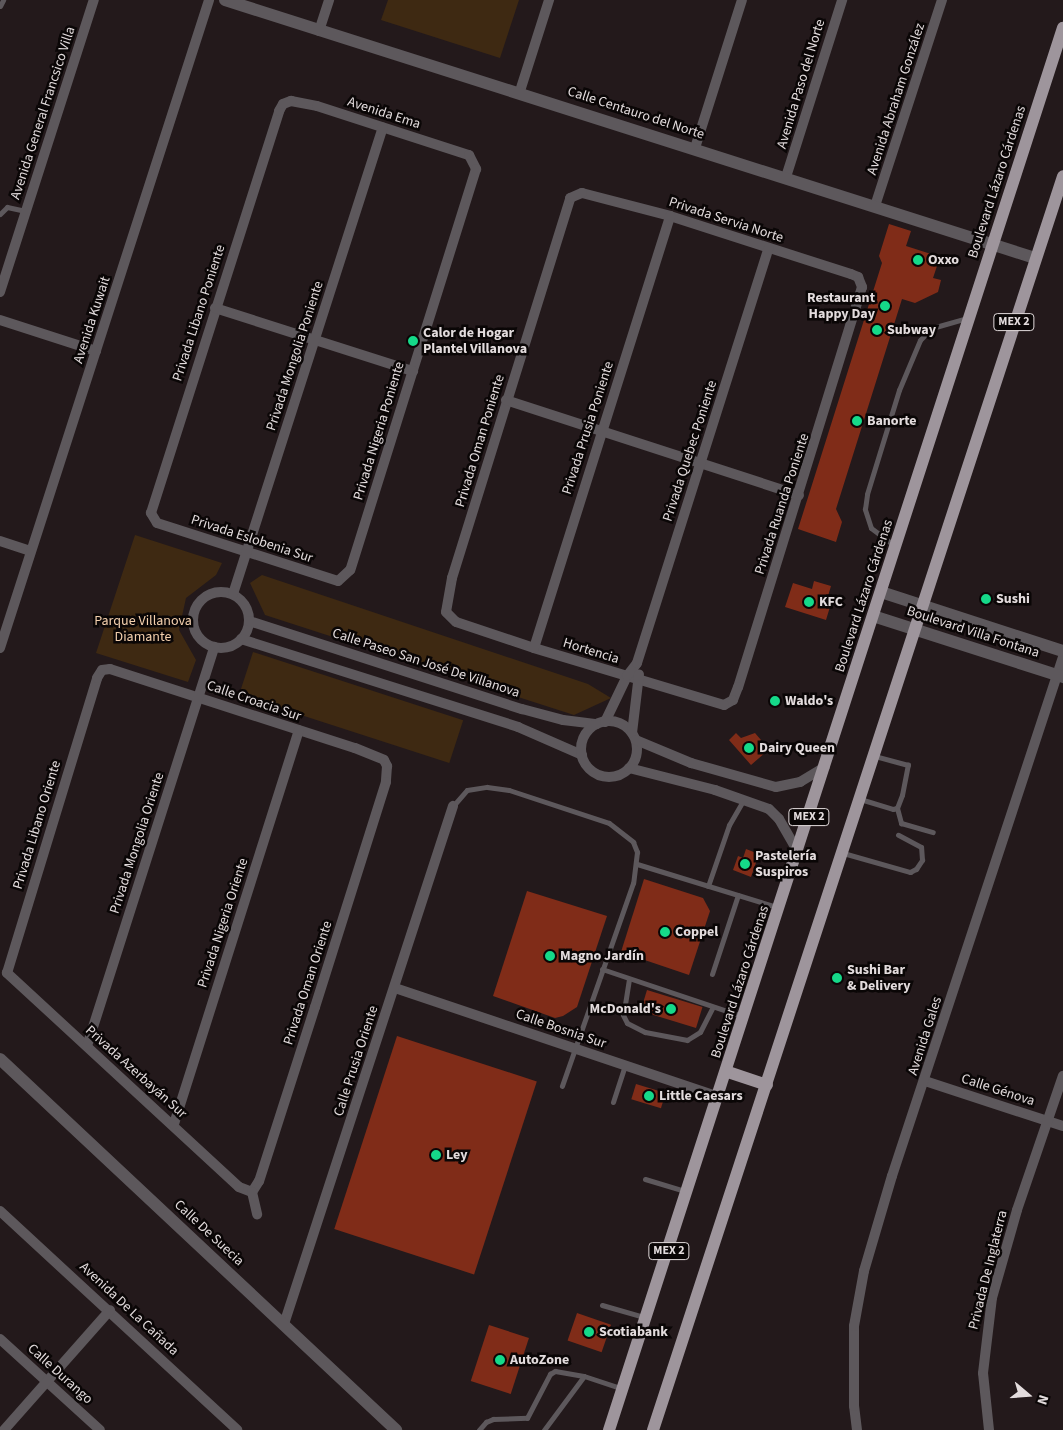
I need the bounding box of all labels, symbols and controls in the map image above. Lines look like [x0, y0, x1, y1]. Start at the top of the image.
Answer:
street label: Avenida Paso del Norte [773, 17, 829, 151]
street label: Avenida Abraham González [863, 21, 929, 177]
street label: Avenida General Francsico Villa [7, 24, 79, 202]
street label: Calle Centauro del Norte [565, 83, 707, 143]
street label: Avenida Ema [345, 93, 423, 133]
street label: Boulevard Lázaro Cárdenas [964, 104, 1030, 260]
street label: Privada Servia Norte [667, 194, 785, 246]
street label: Privada Libano Poniente [169, 243, 229, 383]
place label: Oxxo [928, 252, 959, 268]
marker: Oxxo [912, 254, 924, 266]
street label: Avenida Kuwait [70, 274, 114, 366]
street label: Privada Mongolia Poniente [263, 279, 327, 433]
place label: Restaurant Happy Day [807, 290, 875, 322]
marker: Restaurant Happy Day [879, 300, 891, 312]
road number: MEX 2 [993, 313, 1035, 332]
place label: Subway [887, 322, 936, 338]
marker: Subway [871, 324, 883, 336]
place label: Calor de Hogar Plantel Villanova [423, 325, 527, 358]
marker: Calor de Hogar Plantel Villanova [407, 335, 419, 347]
street label: Privada Prusia Poniente [559, 359, 617, 497]
street label: Privada Nigeria Poniente [350, 360, 408, 502]
street label: Privada Oman Poniente [452, 373, 508, 509]
street label: Privada Quebec Poniente [659, 378, 721, 524]
place label: Banorte [867, 413, 917, 429]
marker: Banorte [851, 415, 863, 427]
street label: Privada Ruanda Poniente [751, 431, 813, 577]
street label: Privada Eslobenia Sur [189, 511, 315, 567]
street label: Boulevard Lázaro Cárdenas [831, 518, 897, 674]
place label: Sushi [996, 591, 1030, 607]
marker: Sushi [980, 593, 992, 605]
place label: KFC [819, 594, 843, 610]
marker: KFC [803, 596, 815, 608]
street label: Boulevard Villa Fontana [905, 603, 1041, 661]
park label: Parque Villanova Diamante [94, 613, 192, 646]
street label: Calle Paseo San José De Villanova [330, 625, 522, 701]
street label: Hortencia [561, 635, 621, 667]
street label: Calle Croacia Sur [205, 677, 303, 725]
place label: Waldo's [785, 693, 833, 709]
marker: Waldo's [769, 695, 781, 707]
place label: Dairy Queen [759, 740, 835, 756]
marker: Dairy Queen [743, 742, 755, 754]
street label: Privada Libano Oriente [9, 759, 65, 891]
street label: Privada Mongolia Oriente [106, 770, 168, 916]
road number: MEX 2 [788, 808, 830, 826]
place label: Pastelería Suspiros [755, 848, 817, 880]
street label: Privada Nigeria Oriente [194, 856, 252, 990]
marker: Pastelería Suspiros [739, 858, 751, 870]
street label: Boulevard Lázaro Cárdenas [707, 904, 773, 1060]
street label: Privada Oman Oriente [280, 919, 336, 1047]
place label: Coppel [675, 924, 718, 940]
marker: Coppel [659, 926, 671, 938]
place label: Magno Jardín [560, 948, 644, 964]
marker: Magno Jardín [544, 950, 556, 962]
place label: Sushi Bar & Delivery [847, 962, 911, 994]
marker: Sushi Bar & Delivery [831, 972, 843, 984]
street label: Avenida Gales [904, 995, 946, 1077]
place label: McDonald's [590, 1001, 661, 1017]
marker: McDonald's [665, 1003, 677, 1015]
street label: Calle Prusia Oriente [330, 1004, 382, 1118]
street label: Calle Bosnia Sur [514, 1006, 608, 1052]
street label: Privada Azerbayán Sur [82, 1022, 190, 1122]
street label: Calle Génova [959, 1070, 1037, 1110]
place label: Little Caesars [659, 1088, 743, 1104]
marker: Little Caesars [643, 1090, 655, 1102]
place label: Ley [446, 1147, 468, 1163]
marker: Ley [430, 1149, 442, 1161]
street label: Calle De Suecia [171, 1196, 247, 1270]
street label: Privada De Inglaterra [965, 1209, 1011, 1331]
road number: MEX 2 [648, 1242, 690, 1260]
street label: Avenida De La Cañada [76, 1259, 182, 1359]
place label: Scotiabank [599, 1324, 668, 1340]
marker: Scotiabank [583, 1326, 595, 1338]
street label: Calle Durango [24, 1340, 96, 1408]
place label: AutoZone [510, 1352, 569, 1368]
marker: AutoZone [494, 1354, 506, 1366]
north arrow [1003, 1370, 1053, 1420]
text: N [1031, 1392, 1053, 1407]

